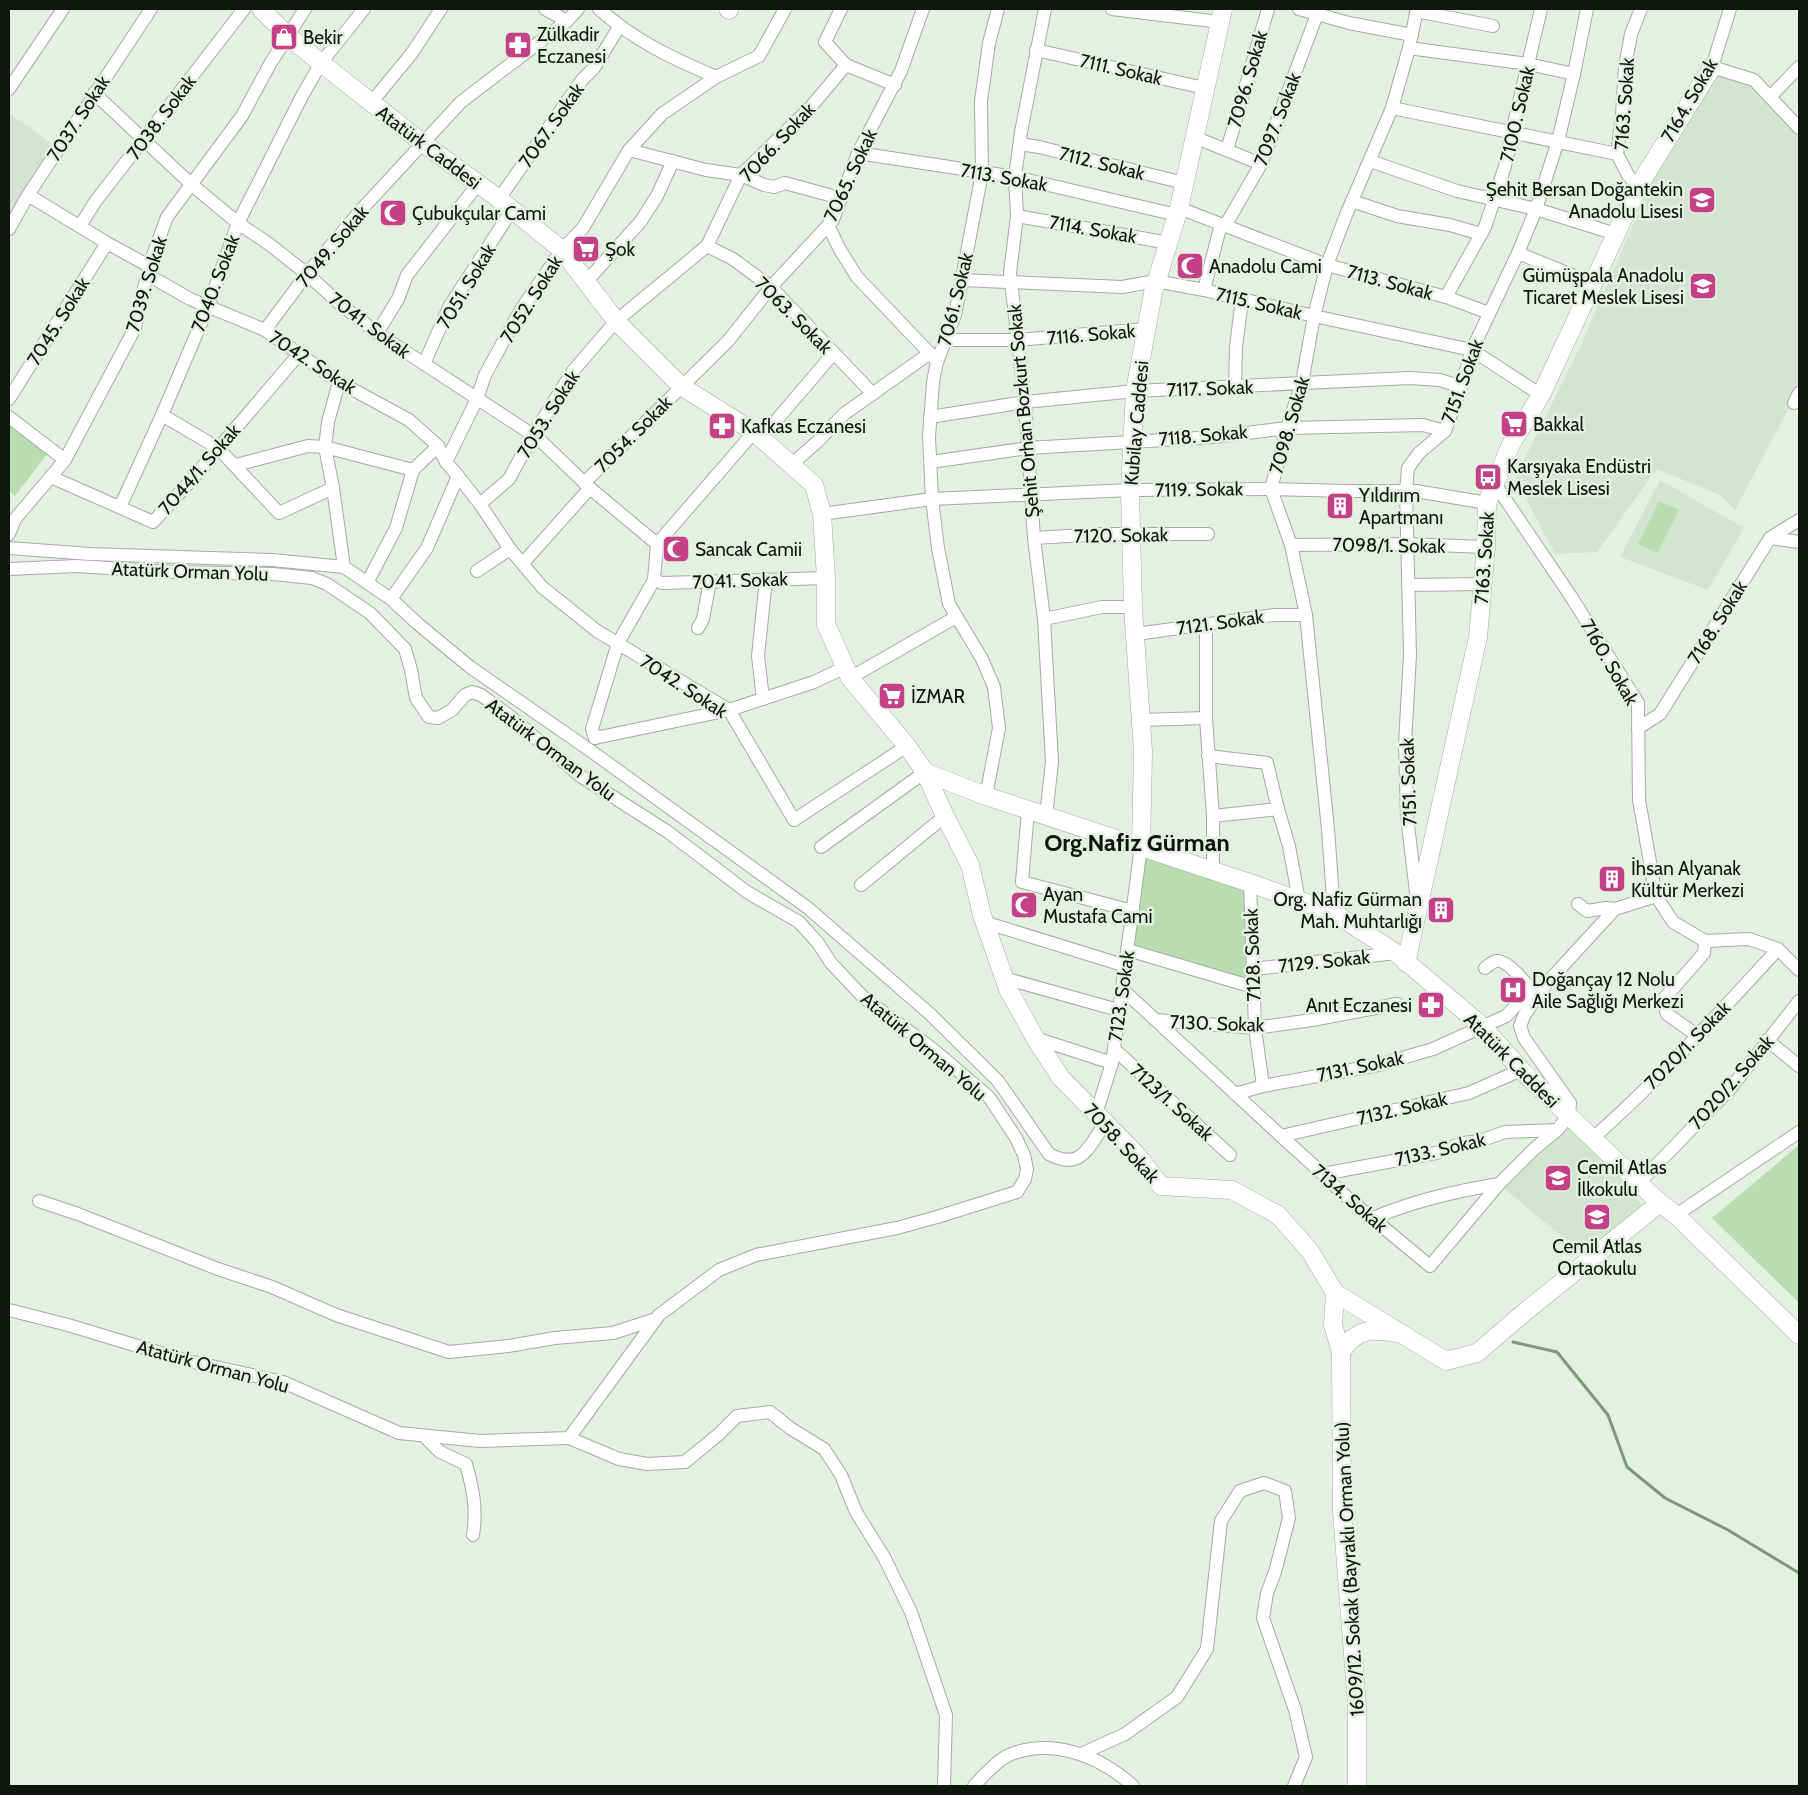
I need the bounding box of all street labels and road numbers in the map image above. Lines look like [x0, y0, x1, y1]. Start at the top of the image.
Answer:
street label: 7096. Sokak [1223, 27, 1272, 130]
street label: 7111. Sokak [1077, 49, 1165, 90]
street label: 7164. Sokak [1656, 54, 1723, 146]
street label: 7163. Sokak [1610, 57, 1639, 151]
street label: 7100. Sokak [1495, 63, 1540, 164]
street label: 7097. Sokak [1249, 69, 1306, 169]
street label: 7038. Sokak [122, 70, 201, 164]
street label: 7037. Sokak [42, 71, 115, 165]
street label: 7067. Sokak [514, 78, 589, 172]
street label: 7066. Sokak [735, 98, 820, 187]
street label: Atatürk Caddesi [372, 101, 486, 194]
street label: 7065. Sokak [819, 125, 882, 225]
street label: 7112. Sokak [1057, 142, 1148, 185]
street label: 7113. Sokak [959, 159, 1050, 197]
street label: 7049. Sokak [291, 200, 374, 292]
street label: 7114. Sokak [1047, 210, 1139, 249]
street label: 7040. Sokak [186, 231, 245, 335]
street label: 7039. Sokak [121, 233, 172, 335]
street label: 7051. Sokak [432, 239, 501, 333]
street label: 7061. Sokak [933, 250, 978, 348]
street label: 7052. Sokak [496, 251, 568, 347]
street label: 7113. Sokak [1344, 260, 1436, 305]
street label: 7045. Sokak [22, 272, 95, 370]
street label: 7063. Sokak [750, 272, 837, 359]
street label: 7115. Sokak [1213, 282, 1305, 325]
street label: 7041. Sokak [325, 287, 415, 364]
street label: Şehit Orhan Bozkurt Sokak [1003, 303, 1044, 519]
street label: 7116. Sokak [1046, 319, 1137, 350]
street label: 7042. Sokak [265, 326, 361, 399]
street label: 7151. Sokak [1437, 335, 1488, 426]
street label: Kubilay Caddesi [1120, 360, 1153, 487]
street label: 7053. Sokak [512, 366, 585, 462]
street label: 7098. Sokak [1265, 373, 1315, 477]
street label: 7117. Sokak [1166, 375, 1254, 402]
street label: 7054. Sokak [590, 391, 677, 478]
street label: 7044/1. Sokak [154, 419, 245, 519]
street label: 7118. Sokak [1158, 420, 1249, 451]
street label: 7119. Sokak [1155, 477, 1244, 502]
street label: 7163. Sokak [1470, 511, 1499, 605]
street label: 7120. Sokak [1074, 523, 1169, 548]
street label: 7098/1. Sokak [1332, 533, 1446, 558]
street label: Atatürk Orman Yolu [111, 557, 269, 586]
street label: 7041. Sokak [692, 567, 789, 594]
street label: 7168. Sokak [1683, 576, 1752, 668]
street label: 7121. Sokak [1175, 605, 1266, 640]
street label: 7160. Sokak [1576, 615, 1644, 710]
street label: 7042. Sokak [636, 650, 732, 723]
street label: Atatürk Orman Yolu [481, 693, 620, 806]
street label: 7151. Sokak [1395, 737, 1422, 826]
street label: 7128. Sokak [1239, 908, 1266, 1002]
street label: 7129. Sokak [1277, 945, 1371, 978]
street label: 7123. Sokak [1104, 949, 1139, 1043]
street label: Atatürk Orman Yolu [856, 987, 991, 1106]
street label: 7020/1. Sokak [1640, 996, 1735, 1094]
street label: Atatürk Caddesi [1459, 1008, 1564, 1113]
street label: 7130. Sokak [1169, 1010, 1265, 1037]
street label: 7020/2. Sokak [1684, 1030, 1779, 1134]
street label: 7131. Sokak [1315, 1046, 1406, 1087]
street label: 7123/1. Sokak [1125, 1059, 1218, 1146]
street label: 7132. Sokak [1355, 1087, 1450, 1130]
street label: 7058. Sokak [1079, 1099, 1165, 1188]
street label: 7133. Sokak [1393, 1128, 1488, 1171]
street label: 7134. Sokak [1307, 1159, 1393, 1238]
street label: Atatürk Orman Yolu [134, 1335, 292, 1398]
street label: 1609/12. Sokak (Bayraklı Orman Yolu) [1330, 1421, 1369, 1717]

